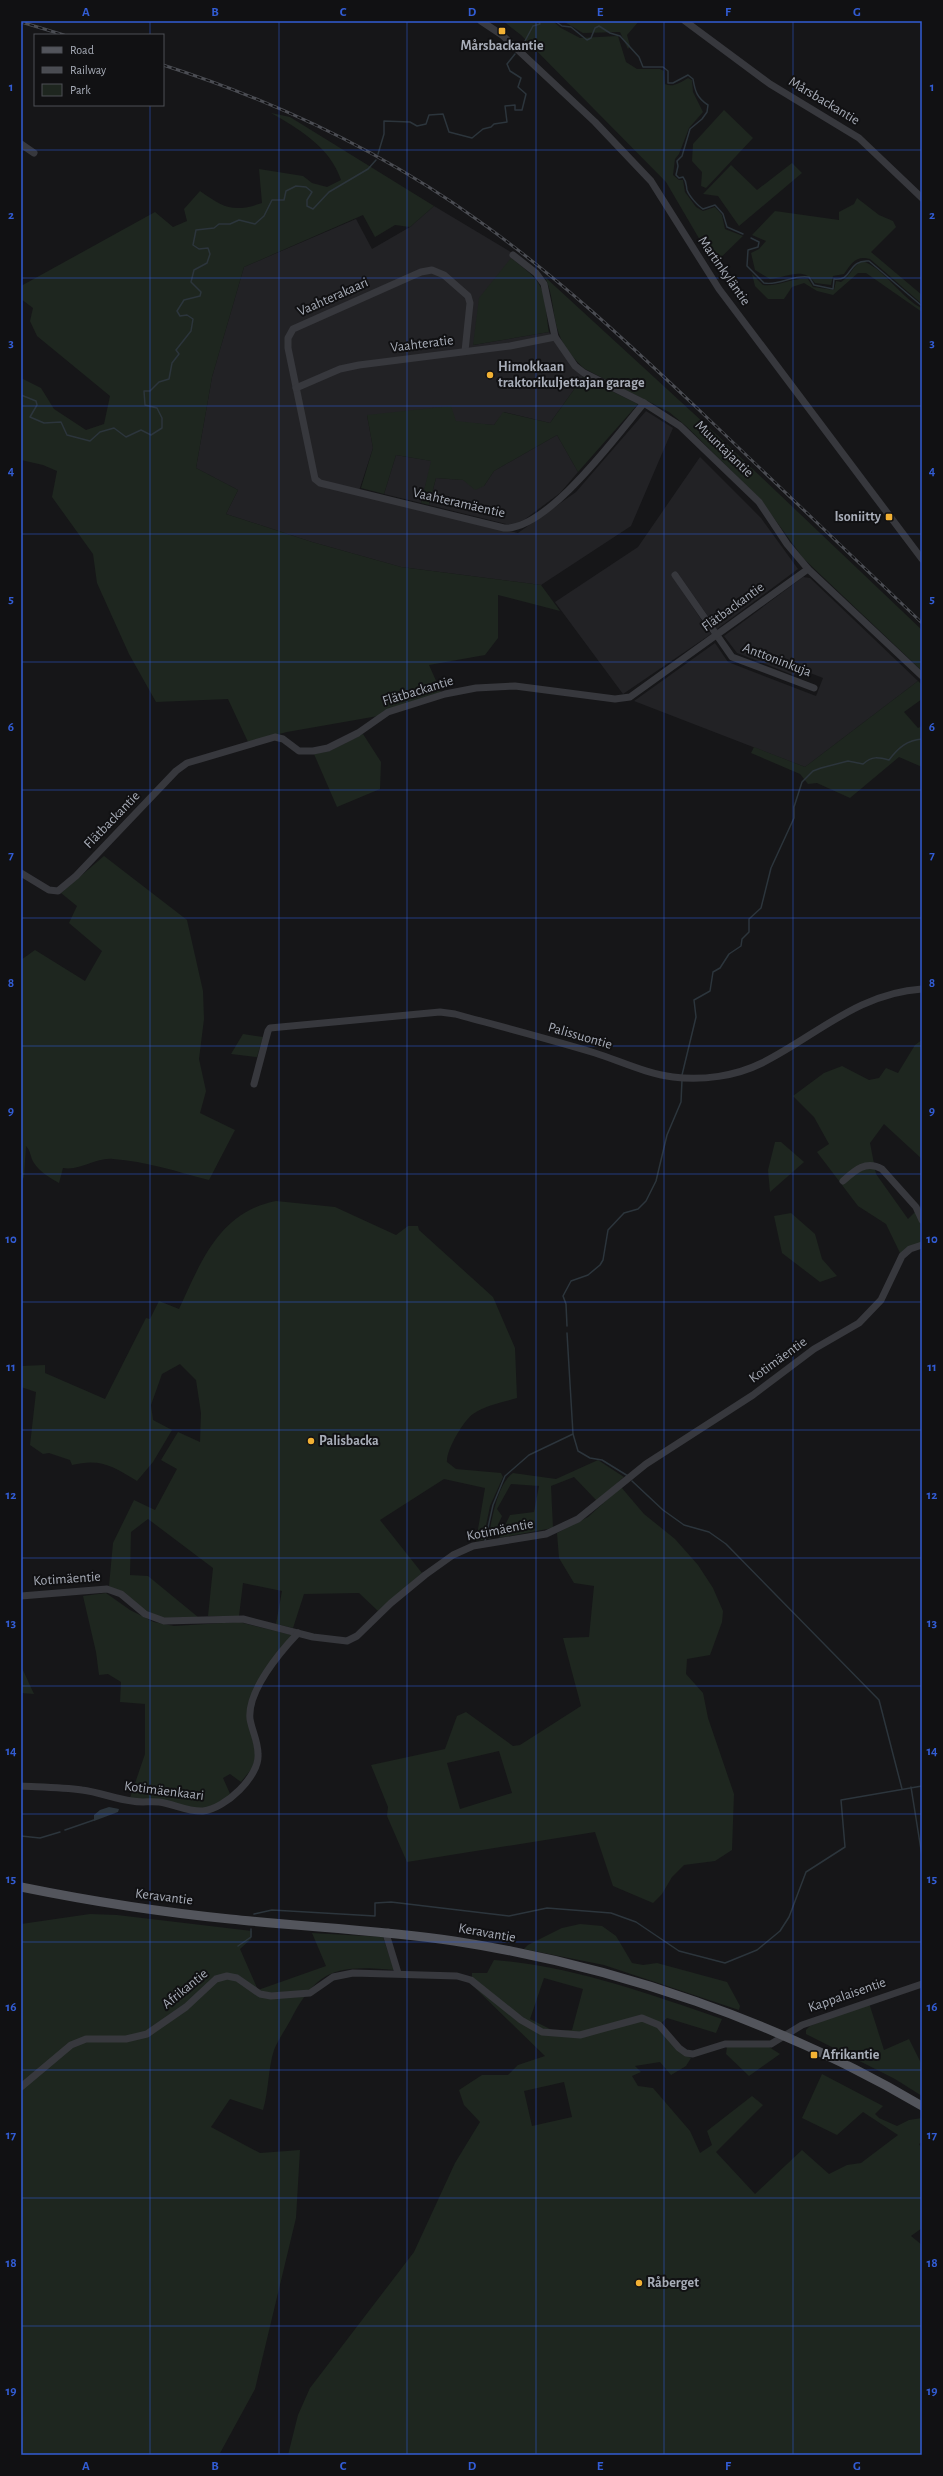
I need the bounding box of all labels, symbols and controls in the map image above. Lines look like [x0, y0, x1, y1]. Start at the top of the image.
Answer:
text: A [82, 6, 90, 19]
text: B [211, 6, 219, 19]
text: C [340, 6, 347, 19]
text: D [468, 6, 477, 19]
text: E [597, 6, 604, 19]
text: F [725, 6, 732, 19]
text: G [853, 6, 861, 19]
marker: Mårsbackantie [497, 26, 507, 36]
legend [34, 34, 164, 106]
place label: Mårsbackantie [460, 39, 544, 53]
text: Road [70, 44, 94, 56]
text: Railway [70, 64, 106, 77]
street label: Mårsbackantie [786, 74, 862, 128]
text: 1 [9, 81, 13, 94]
text: 1 [930, 81, 934, 94]
text: Park [70, 84, 91, 96]
text: 2 [8, 209, 14, 222]
text: 2 [929, 209, 935, 222]
street label: Martinkyläntie [695, 234, 753, 308]
street label: Vaahterakaari [296, 275, 370, 319]
street label: Vaahteratie [390, 333, 454, 355]
text: 3 [8, 337, 14, 350]
text: 3 [929, 337, 935, 350]
place label: Himokkaan traktorikuljettajan garage [498, 360, 645, 390]
marker: Himokkaan traktorikuljettajan garage [485, 370, 495, 380]
street label: Muuntajantie [692, 418, 756, 480]
text: 4 [8, 465, 15, 478]
text: 4 [929, 465, 936, 478]
street label: Vaahteramäentie [411, 486, 507, 520]
place label: Isoniitty [834, 510, 882, 524]
marker: Isoniitty [884, 512, 894, 522]
street label: Flätbackantie [699, 580, 767, 634]
text: 5 [8, 593, 14, 606]
text: 5 [929, 593, 935, 606]
street label: Anttoninkuja [741, 641, 814, 680]
street label: Flätbackantie [381, 674, 455, 708]
text: 6 [8, 721, 14, 734]
text: 6 [929, 721, 935, 734]
street label: Flätbackantie [81, 789, 143, 851]
text: 7 [8, 849, 14, 862]
text: 7 [929, 849, 935, 862]
text: 8 [8, 977, 14, 990]
text: 8 [929, 977, 935, 990]
street label: Palissuontie [546, 1020, 614, 1052]
text: 9 [8, 1105, 14, 1118]
text: 9 [929, 1105, 935, 1118]
text: 10 [5, 1233, 17, 1246]
text: 10 [926, 1233, 938, 1246]
street label: Kotimäentie [746, 1334, 810, 1386]
text: 11 [6, 1361, 16, 1374]
text: 11 [927, 1361, 937, 1374]
place label: Palisbacka [319, 1434, 379, 1448]
marker: Palisbacka [306, 1436, 316, 1446]
text: 12 [6, 1489, 16, 1502]
text: 12 [927, 1489, 937, 1502]
street label: Kotimäentie [465, 1517, 535, 1543]
street label: Kotimäentie [33, 1570, 101, 1588]
text: 13 [6, 1617, 17, 1630]
text: 13 [927, 1617, 938, 1630]
text: 14 [5, 1745, 17, 1758]
text: 14 [926, 1745, 938, 1758]
street label: Kotimäenkaari [123, 1779, 205, 1803]
text: 15 [6, 1873, 17, 1886]
text: 15 [927, 1873, 938, 1886]
street label: Keravantie [134, 1887, 194, 1907]
street label: Keravantie [457, 1921, 517, 1945]
street label: Afrikantie [160, 1966, 210, 2012]
street label: Kappalaisentie [806, 1975, 888, 2015]
text: 16 [6, 2001, 16, 2014]
text: 16 [927, 2001, 937, 2014]
place label: Afrikantie [822, 2048, 880, 2062]
marker: Afrikantie [809, 2050, 819, 2060]
text: 17 [6, 2129, 17, 2142]
text: 17 [927, 2129, 938, 2142]
text: 18 [5, 2257, 17, 2270]
text: 18 [926, 2257, 938, 2270]
place label: Råberget [647, 2276, 699, 2290]
marker: Råberget [634, 2278, 644, 2288]
text: 19 [6, 2385, 16, 2398]
text: 19 [927, 2385, 937, 2398]
text: A [82, 2460, 90, 2473]
text: B [211, 2460, 219, 2473]
text: C [340, 2460, 347, 2473]
text: D [468, 2460, 477, 2473]
text: E [597, 2460, 604, 2473]
text: F [725, 2460, 732, 2473]
text: G [853, 2460, 861, 2473]

